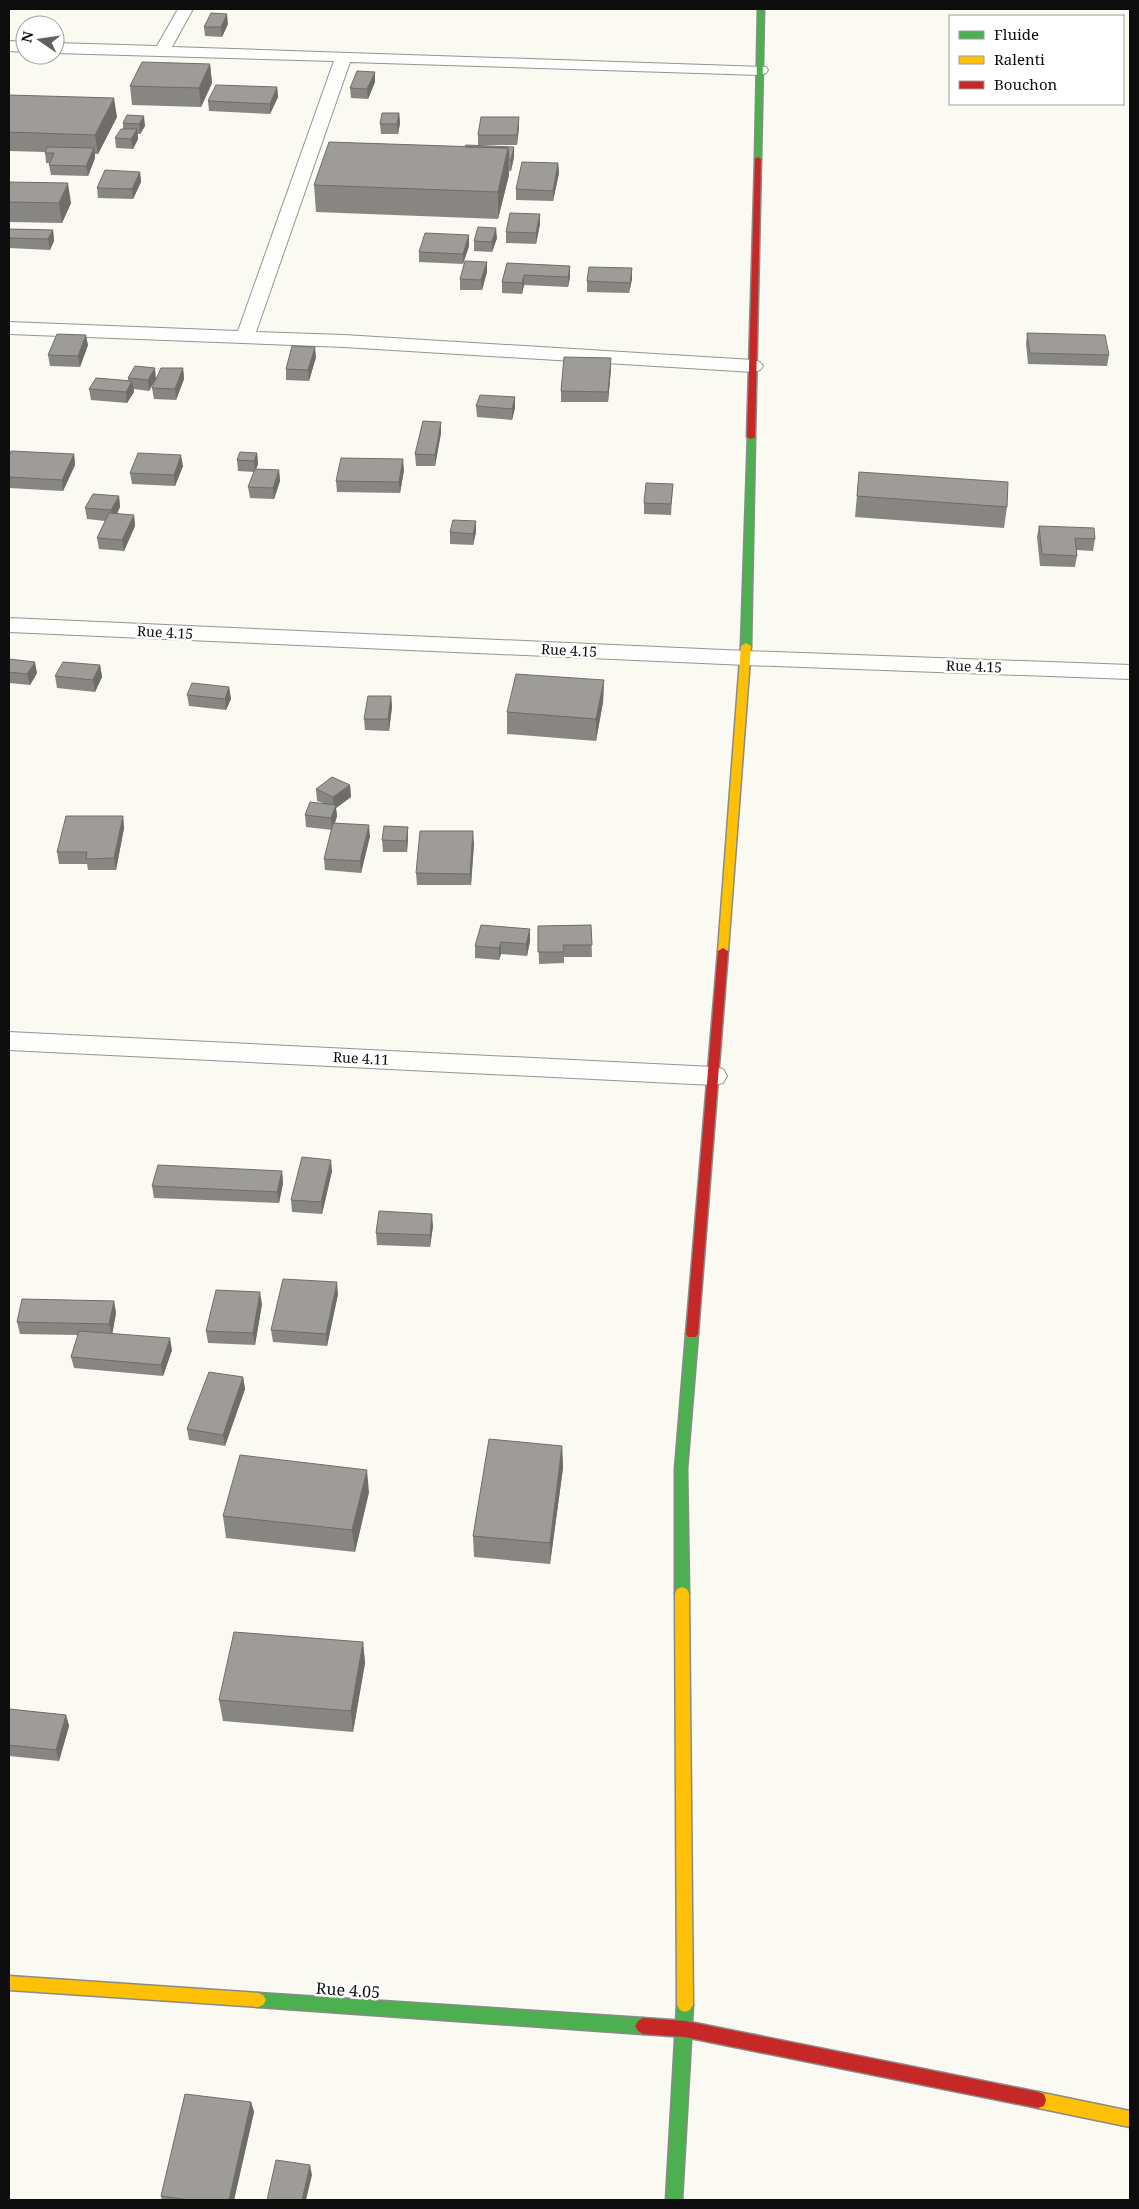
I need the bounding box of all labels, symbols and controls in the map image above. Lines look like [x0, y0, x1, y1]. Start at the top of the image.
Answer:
north arrow [15, 15, 65, 65]
legend [949, 15, 1124, 105]
text: Fluide [994, 24, 1039, 44]
text: N [16, 29, 37, 44]
text: Ralenti [994, 49, 1045, 69]
text: Bouchon [994, 74, 1058, 94]
street label: Rue 4.15 [136, 621, 194, 643]
street label: Rue 4.15 [540, 639, 598, 661]
street label: Rue 4.15 [946, 656, 1002, 676]
street label: Rue 4.11 [332, 1047, 390, 1069]
street label: Rue 4.05 [315, 1977, 381, 2003]

